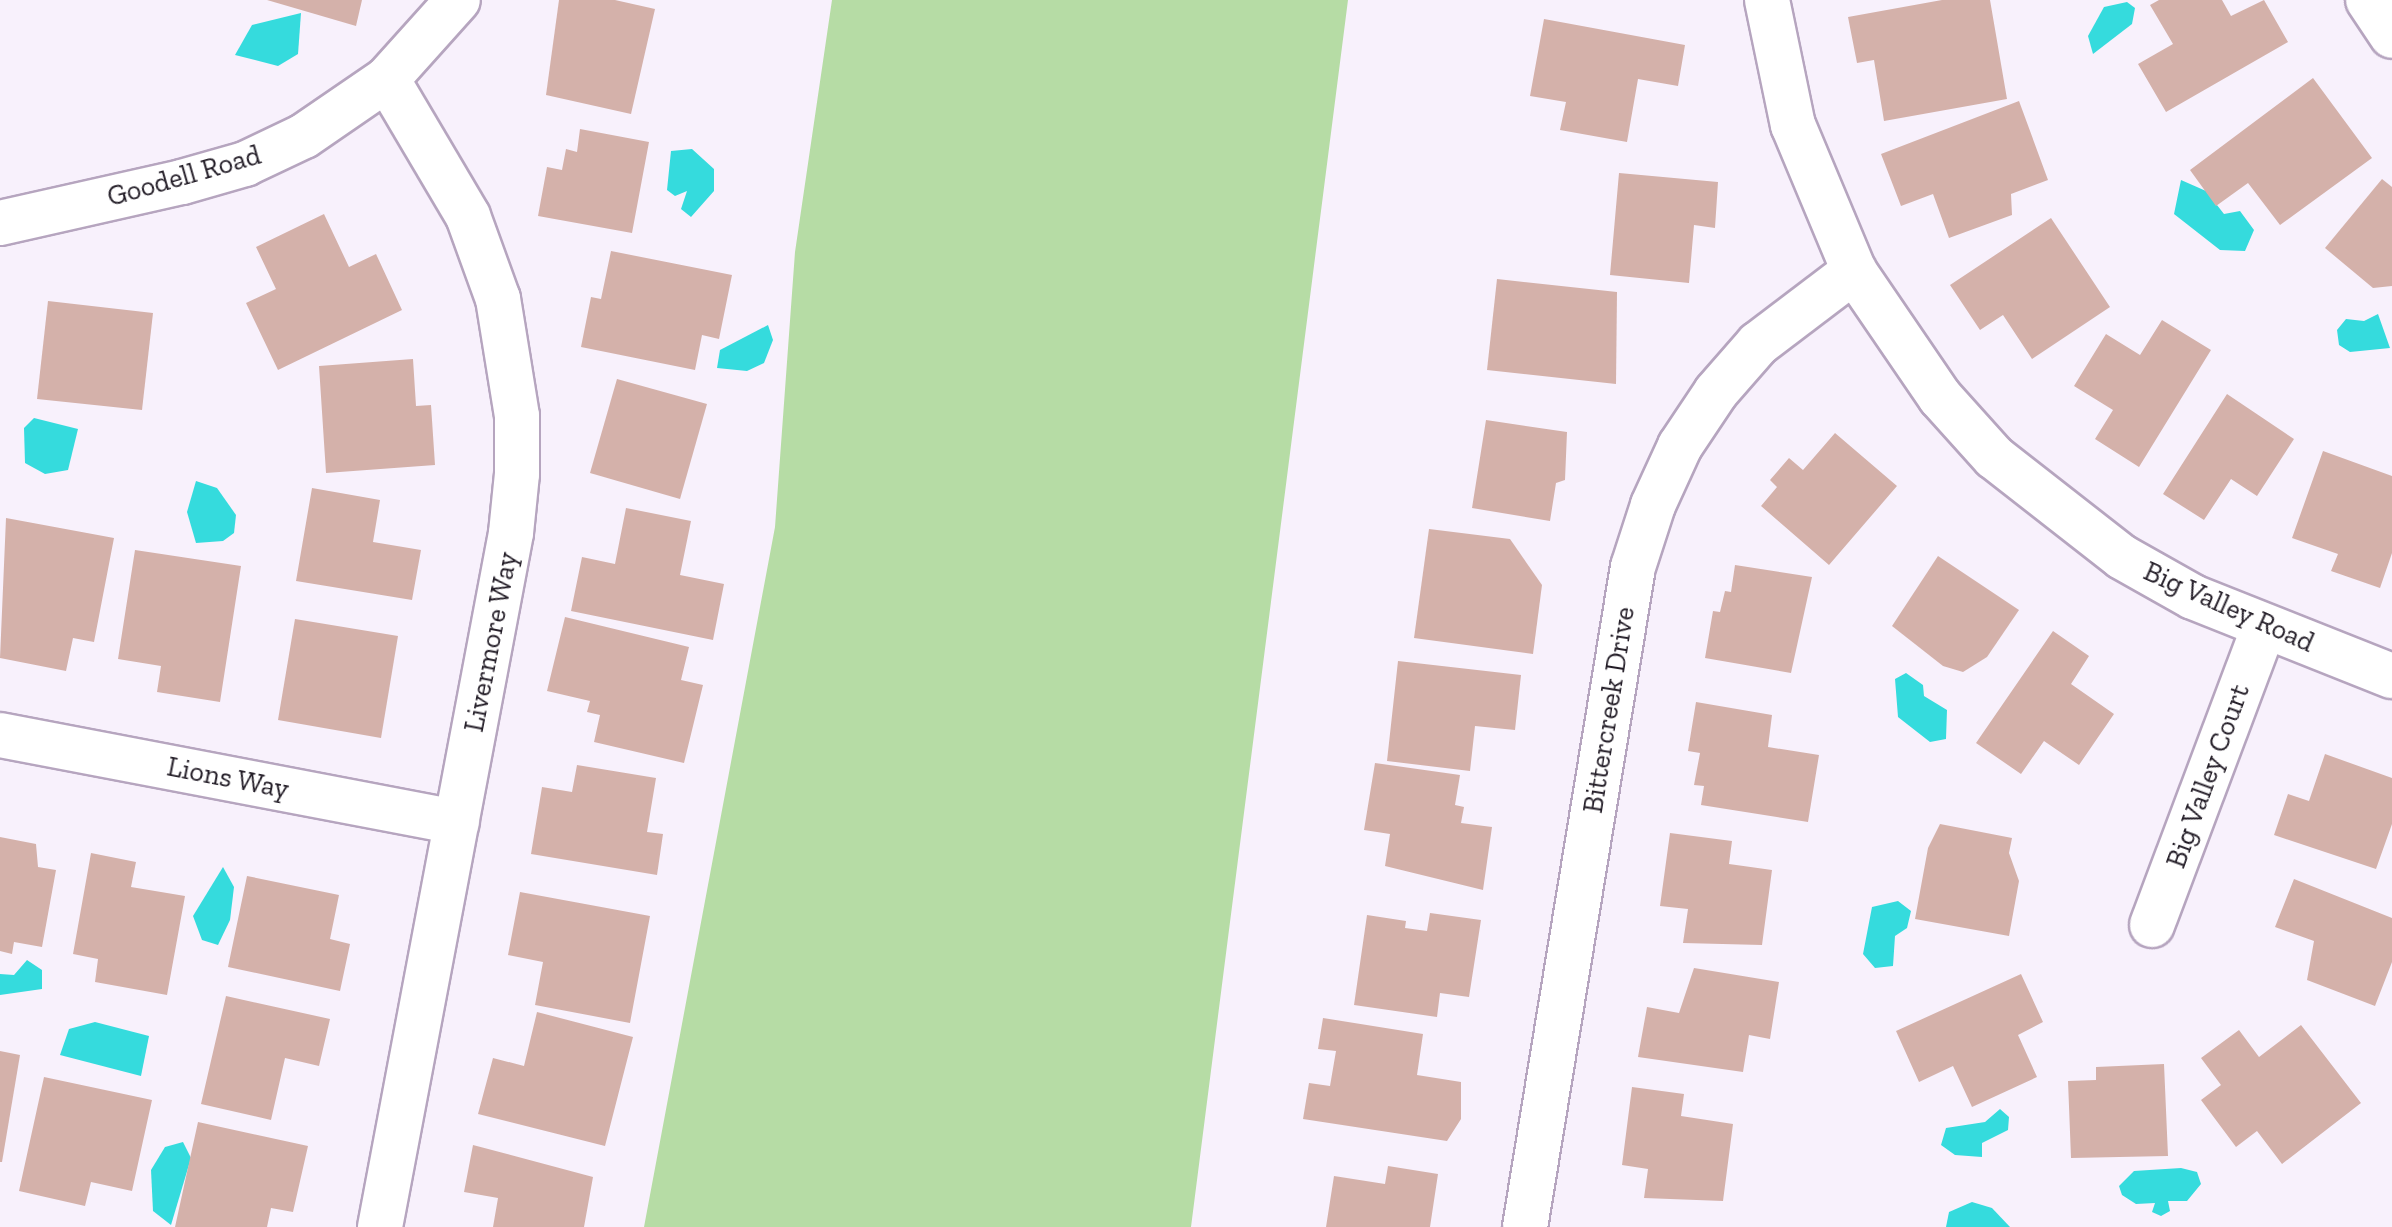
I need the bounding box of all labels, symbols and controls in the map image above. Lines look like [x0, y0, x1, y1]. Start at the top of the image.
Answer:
street label: Goodell Road [103, 138, 265, 214]
street label: Livermore Way [457, 549, 525, 735]
street label: Big Valley Road [2138, 554, 2320, 660]
street label: Bittercreek Drive [1576, 605, 1642, 815]
street label: Big Valley Court [2159, 679, 2257, 873]
street label: Lions Way [164, 750, 292, 806]

